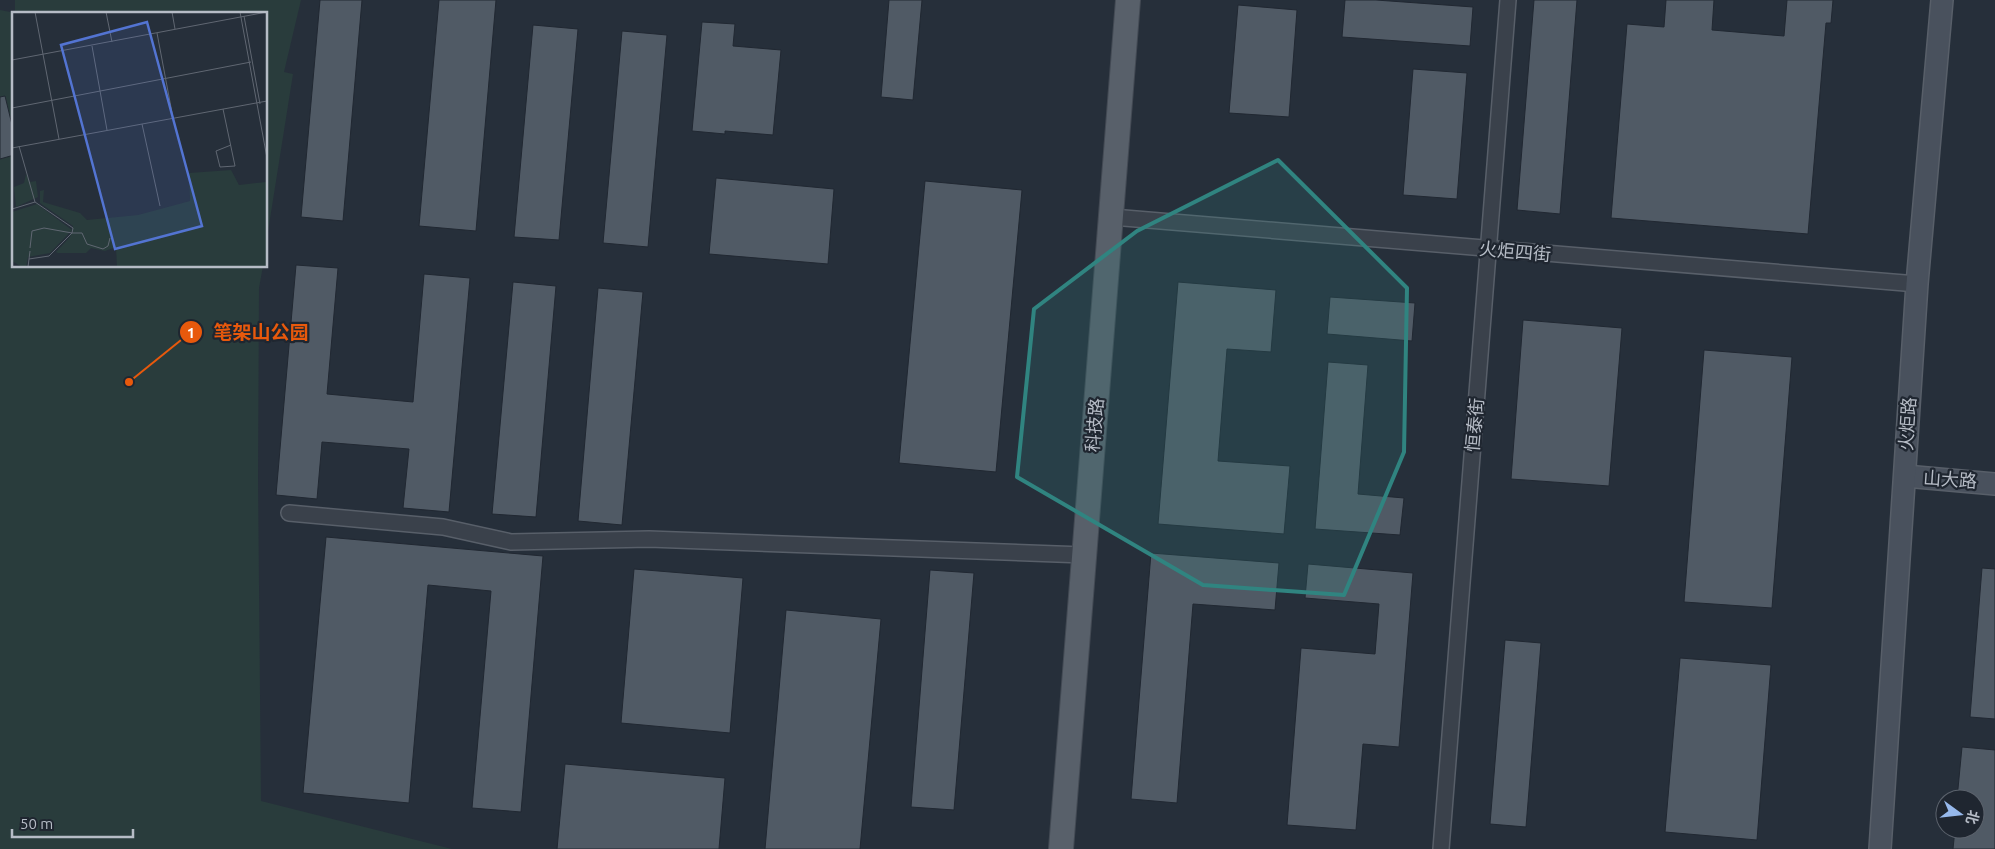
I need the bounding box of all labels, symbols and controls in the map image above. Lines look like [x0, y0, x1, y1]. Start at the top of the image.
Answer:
inset map [12, 12, 268, 268]
street label: 火炬四街 [1478, 238, 1552, 264]
callout: 笔架山公园 [179, 315, 319, 349]
text: 笔架山公园 [213, 321, 309, 343]
text: 1 [187, 324, 195, 341]
street label: 火炬路 [1895, 396, 1919, 452]
street label: 科技路 [1082, 397, 1106, 453]
street label: 恒泰街 [1462, 397, 1486, 453]
street label: 山大路 [1922, 467, 1978, 491]
north arrow [1935, 789, 1985, 839]
scale bar [12, 806, 134, 838]
text: 北 [1963, 809, 1982, 826]
text: 50 m [20, 815, 53, 832]

